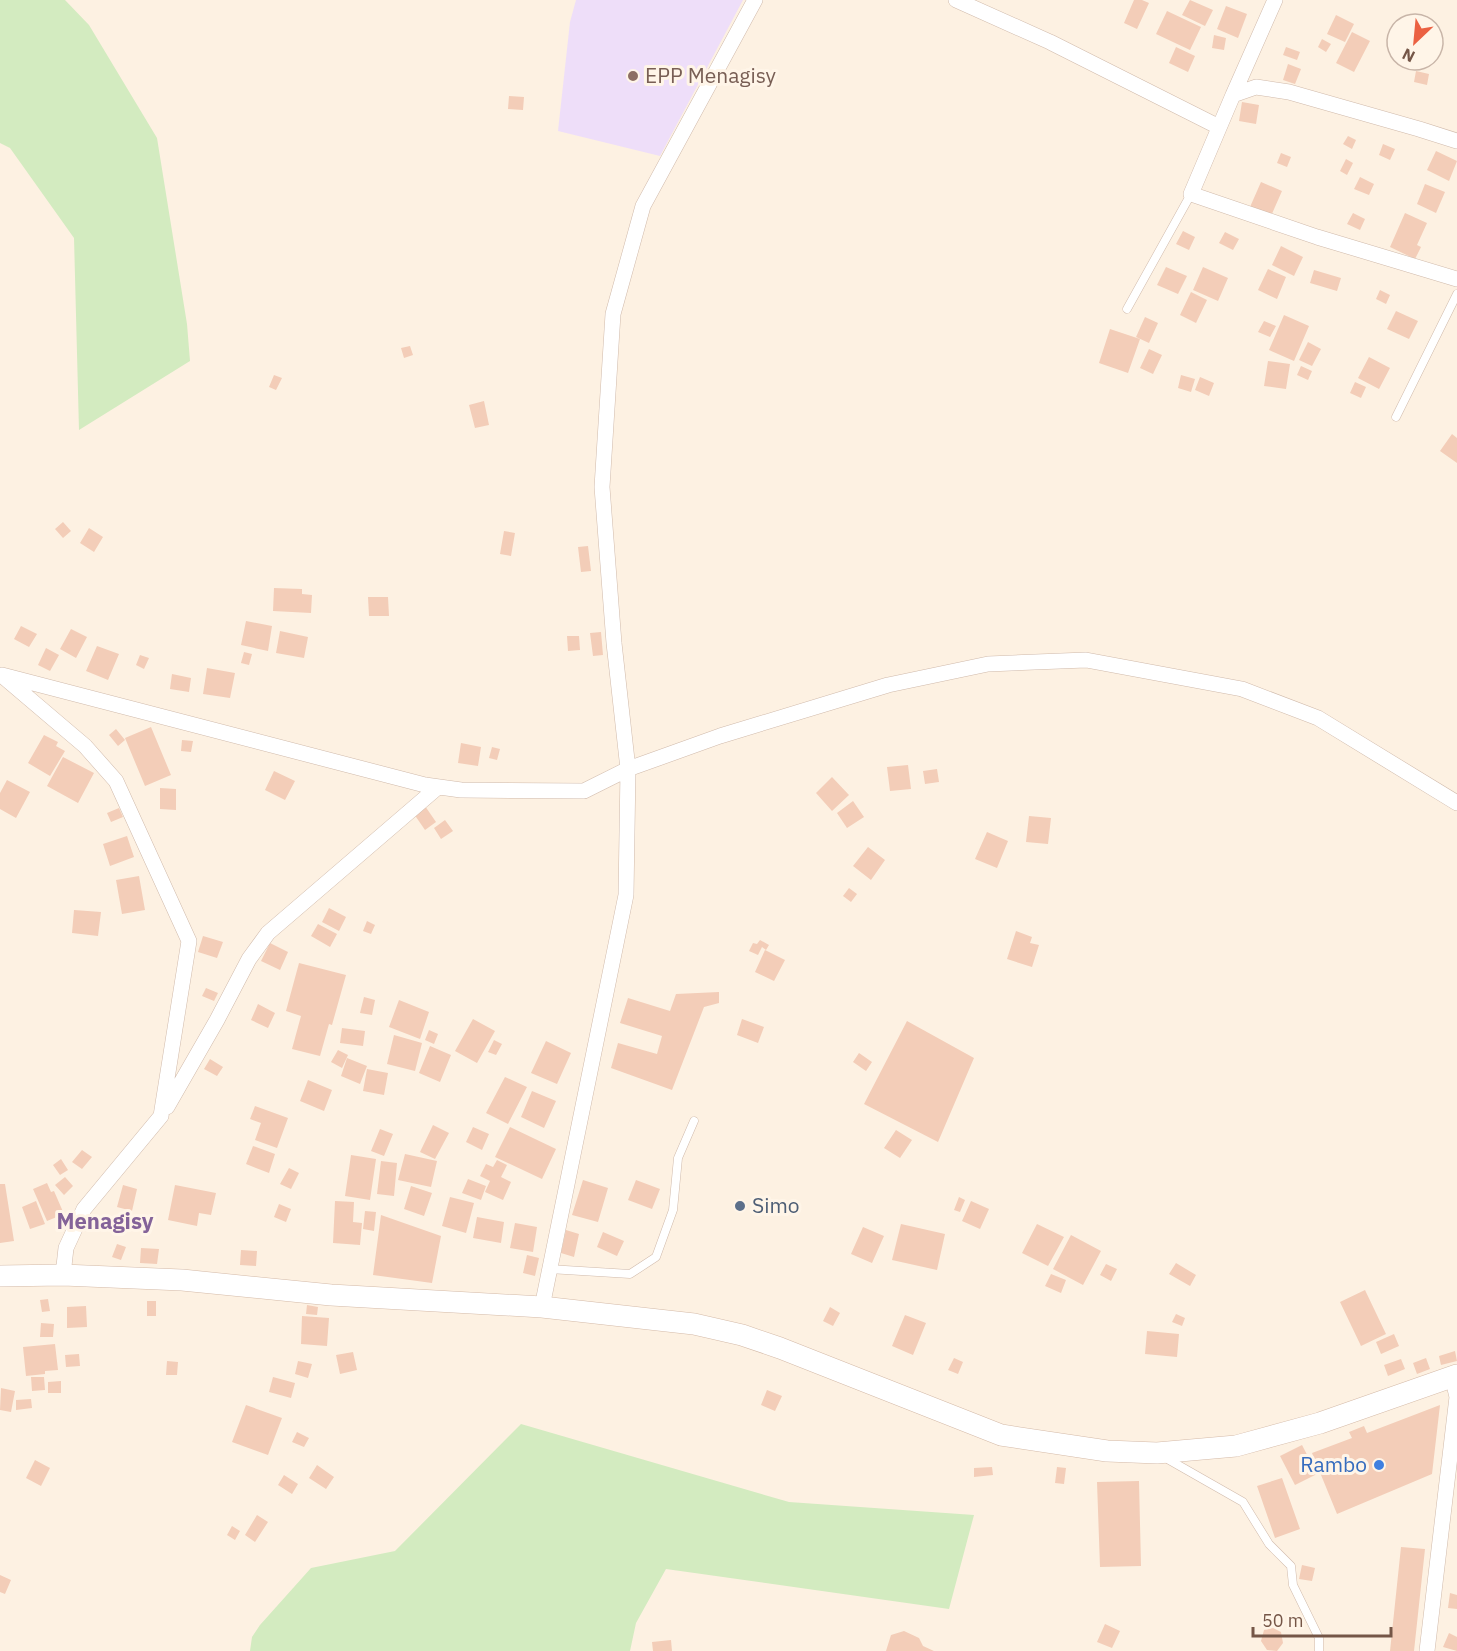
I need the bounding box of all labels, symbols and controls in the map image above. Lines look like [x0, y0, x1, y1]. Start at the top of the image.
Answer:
north arrow [1385, 12, 1445, 72]
text: N [1399, 44, 1418, 67]
place label: EPP Menagisy [645, 61, 777, 89]
marker: EPP Menagisy [626, 69, 640, 83]
place label: Simo [752, 1191, 800, 1219]
marker: Simo [733, 1199, 747, 1213]
district label: Menagisy [56, 1206, 154, 1235]
place label: Rambo [1300, 1450, 1367, 1478]
marker: Rambo [1372, 1458, 1386, 1472]
scale bar [1253, 1600, 1391, 1638]
text: 50 m [1262, 1609, 1304, 1632]

